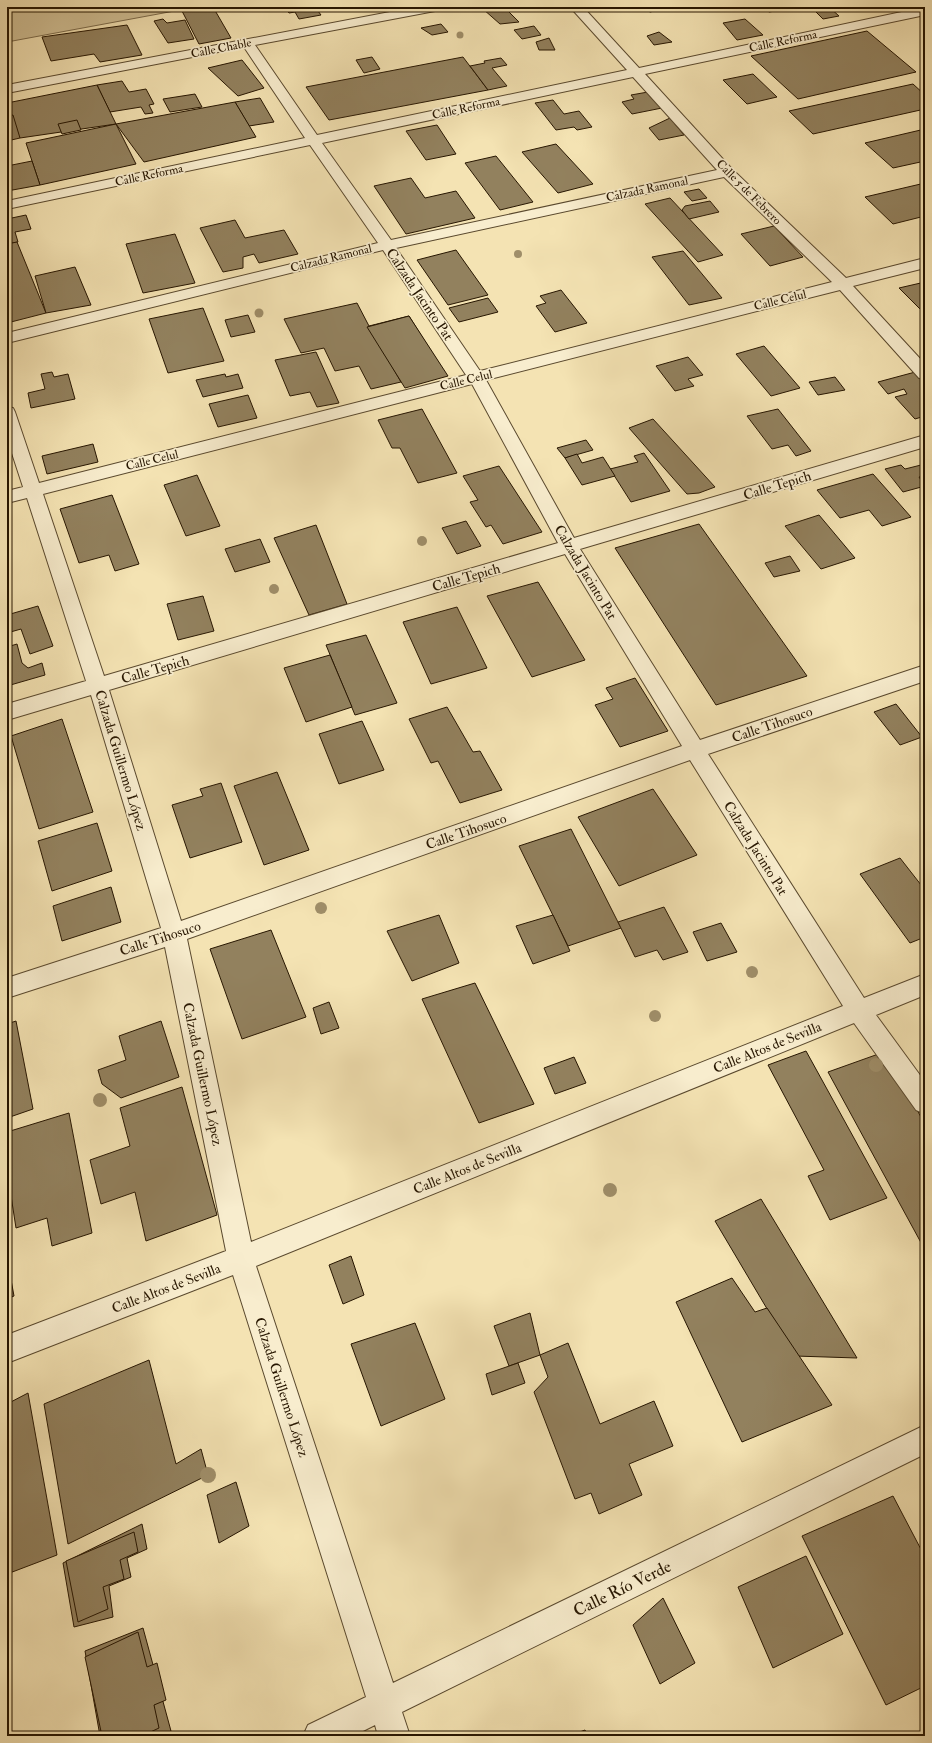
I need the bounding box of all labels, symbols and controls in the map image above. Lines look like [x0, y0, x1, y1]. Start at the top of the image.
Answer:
street label: Calle Reforma [748, 27, 820, 56]
street label: Calle Chable [190, 35, 253, 62]
street label: Calle Reforma [431, 94, 503, 123]
street label: Calle 5 de Febrero [713, 157, 785, 228]
street label: Calle Reforma [114, 161, 186, 190]
street label: Calzada Ramonal [605, 173, 690, 206]
street label: Calzada Ramonal [289, 241, 374, 276]
street label: Calzada Jacinto Pat [382, 245, 457, 344]
street label: Calle Celul [752, 287, 808, 314]
street label: Calle Celul [438, 367, 494, 394]
street label: Calle Celul [124, 447, 180, 474]
street label: Calle Tepich [741, 467, 814, 505]
street label: Calzada Jacinto Pat [551, 522, 621, 623]
street label: Calle Tepich [430, 559, 503, 596]
street label: Calle Tepich [119, 651, 192, 688]
street label: Calzada Guillermo López [90, 688, 150, 833]
street label: Calle Tihosuco [730, 703, 815, 746]
street label: Calzada Jacinto Pat [720, 798, 792, 899]
street label: Calle Tihosuco [424, 810, 509, 853]
street label: Calle Tihosuco [117, 917, 203, 960]
street label: Calzada Guillermo López [178, 1001, 226, 1148]
street label: Calle Altos de Sevilla [711, 1018, 824, 1077]
street label: Calle Altos de Sevilla [411, 1139, 524, 1198]
street label: Calle Altos de Sevilla [109, 1260, 223, 1317]
street label: Calzada Guillermo López [250, 1315, 312, 1460]
street label: Calle Río Verde [570, 1556, 675, 1621]

